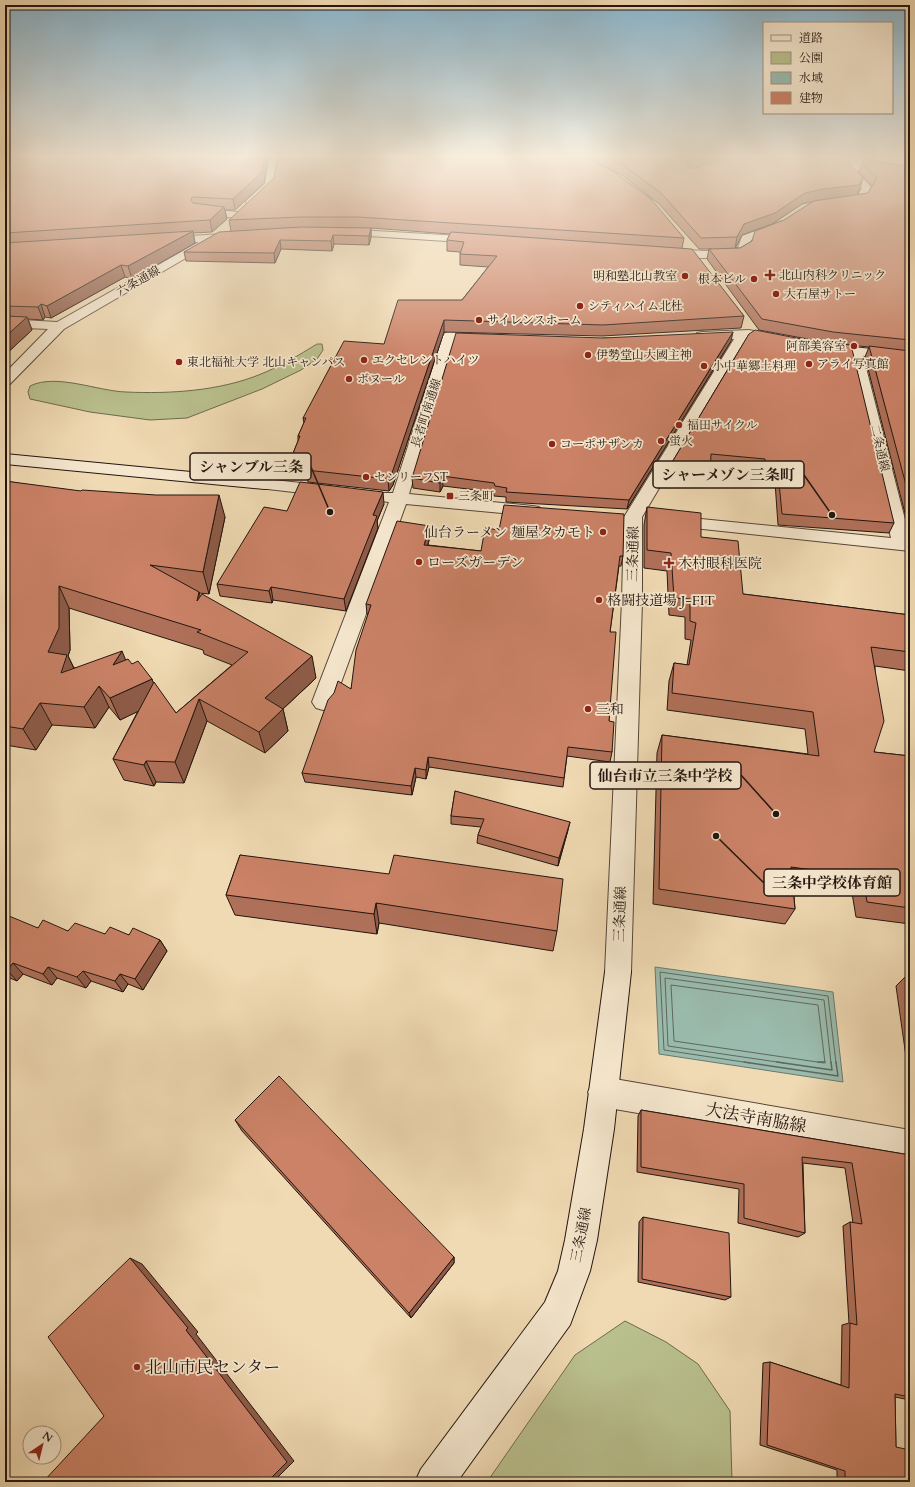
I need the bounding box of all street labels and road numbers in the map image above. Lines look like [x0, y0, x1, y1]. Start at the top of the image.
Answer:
street label: 六条通線 [113, 262, 163, 300]
street label: 長者町南通線 [407, 376, 445, 450]
street label: 二条通線 [867, 423, 893, 473]
street label: 三条通線 [623, 526, 643, 582]
street label: 三条通線 [610, 886, 630, 942]
street label: 大法寺南脇線 [704, 1098, 808, 1138]
street label: 三条通線 [566, 1206, 596, 1264]

